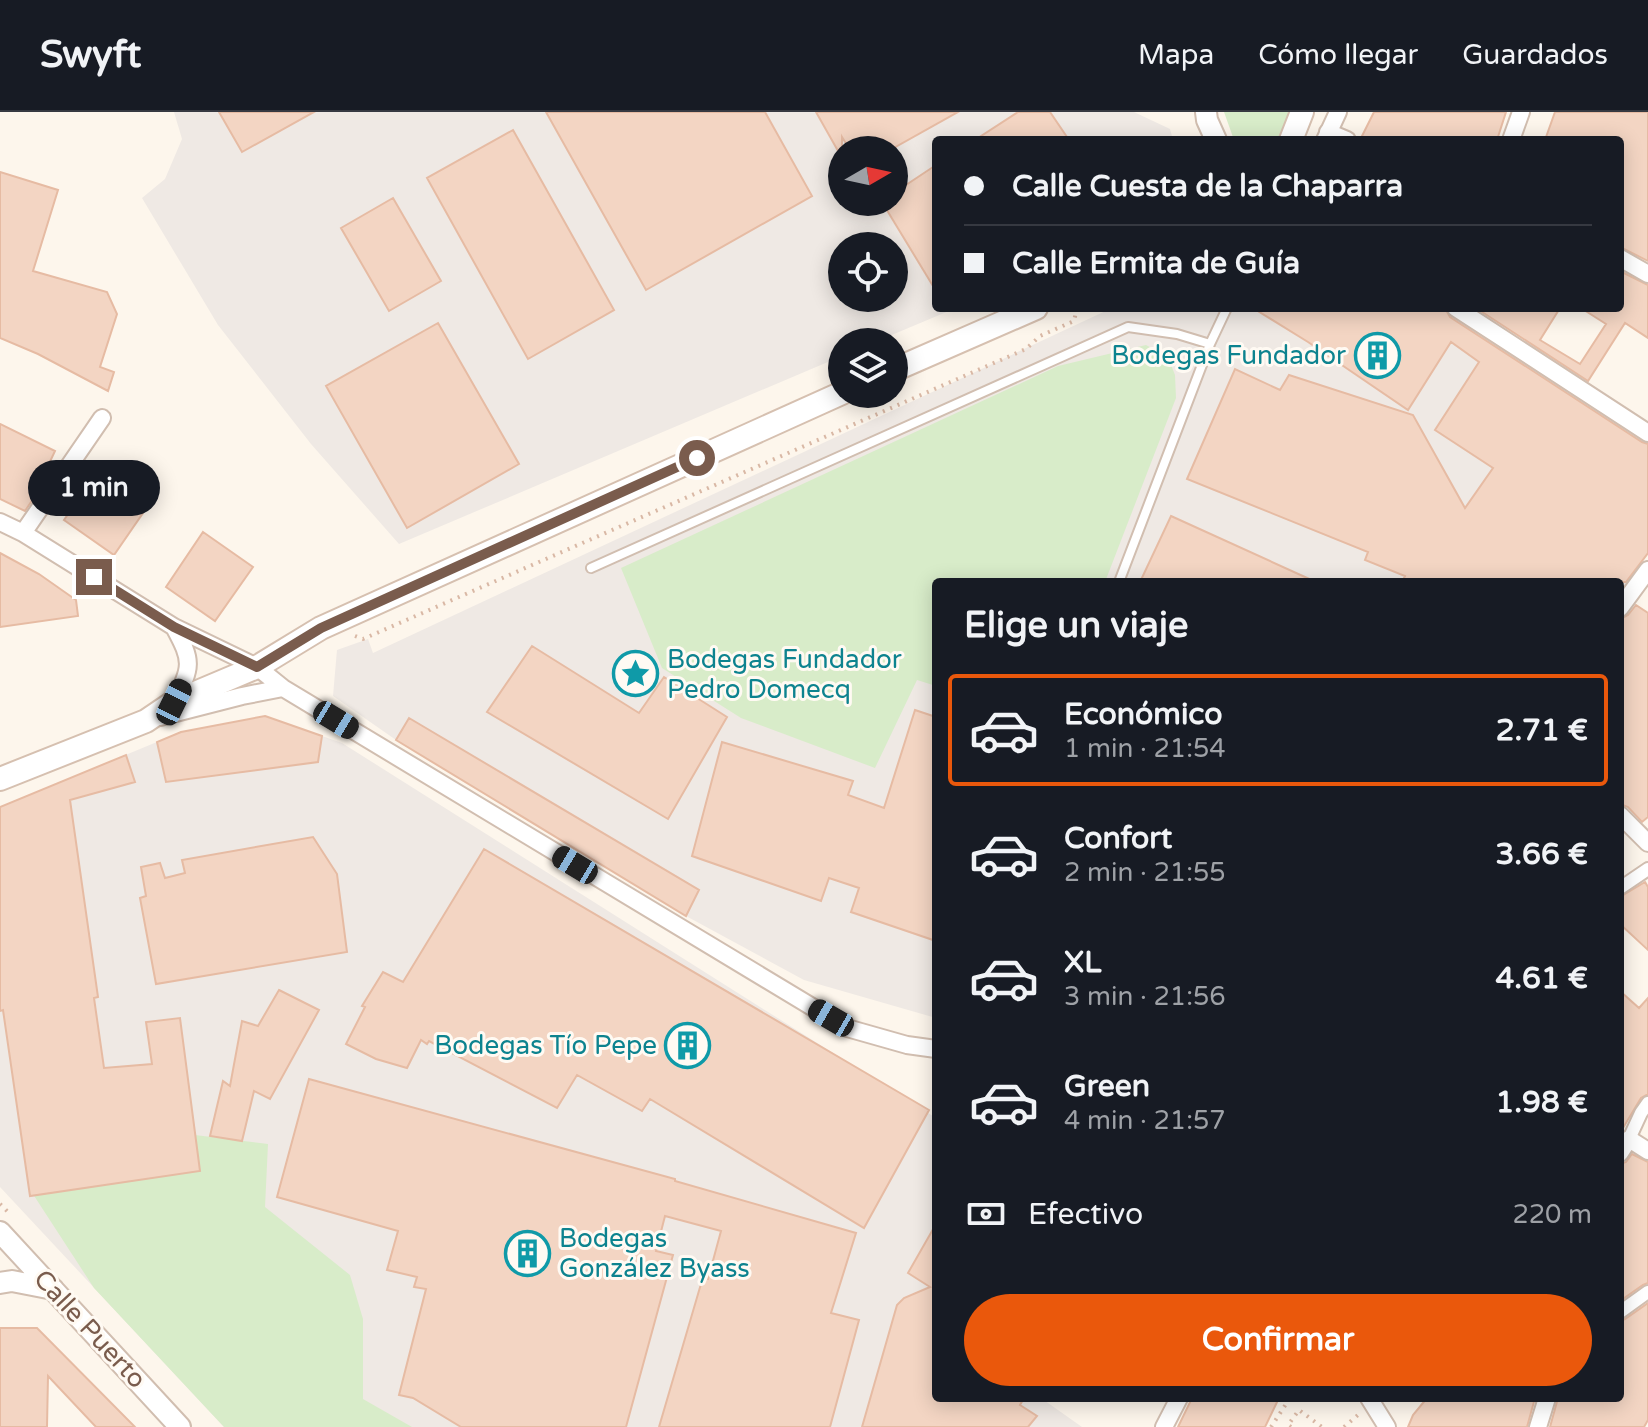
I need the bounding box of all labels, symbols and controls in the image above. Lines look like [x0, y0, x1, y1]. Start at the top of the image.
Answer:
text: Swyft [40, 32, 141, 78]
text: Mapa [1138, 38, 1214, 72]
text: Cómo llegar [1258, 38, 1418, 72]
text: Guardados [1462, 38, 1608, 72]
north arrow [828, 136, 908, 216]
map controls [828, 136, 908, 408]
text: Calle Cuesta de la Chaparra [1012, 168, 1403, 205]
button: locate [828, 232, 908, 312]
text: Calle Ermita de Guía [1012, 245, 1300, 282]
button: layers [828, 328, 908, 408]
building icon: Bodegas Fundador [1353, 331, 1401, 379]
place label: Bodegas Fundador [1111, 340, 1346, 371]
route start [679, 440, 715, 476]
callout: 1 min [28, 461, 160, 517]
text: 1 min [59, 472, 129, 503]
route end [76, 559, 112, 595]
text: Elige un viaje [964, 604, 1188, 647]
place label: Bodegas Fundador Pedro Domecq [667, 644, 902, 705]
place icon: Bodegas Fundador Pedro Domecq [612, 650, 660, 698]
car [153, 675, 195, 729]
icon: car [968, 694, 1040, 766]
text: Económico [1064, 696, 1222, 733]
car [309, 697, 363, 743]
text: 2.71 € [1496, 712, 1588, 749]
text: 1 min · 21:54 [1064, 733, 1226, 764]
icon: car [968, 818, 1040, 890]
text: Confort [1064, 820, 1172, 857]
text: 3.66 € [1495, 836, 1588, 873]
car [548, 842, 602, 888]
text: 2 min · 21:55 [1064, 857, 1226, 888]
icon: car [968, 942, 1040, 1014]
text: XL [1064, 944, 1101, 981]
text: 4.61 € [1495, 960, 1588, 997]
text: 3 min · 21:56 [1064, 981, 1226, 1012]
car [804, 996, 858, 1040]
building icon: Bodegas Tío Pepe [664, 1021, 712, 1069]
place label: Bodegas Tío Pepe [434, 1030, 657, 1061]
icon: car [968, 1066, 1040, 1138]
text: Green [1064, 1068, 1150, 1105]
text: 1.98 € [1495, 1084, 1588, 1121]
text: 4 min · 21:57 [1064, 1105, 1226, 1136]
icon: cash [964, 1192, 1008, 1236]
text: Efectivo [1028, 1196, 1143, 1233]
text: 220 m [1512, 1199, 1592, 1230]
place label: Bodegas González Byass [559, 1223, 750, 1284]
building icon: Bodegas González Byass [504, 1229, 552, 1277]
street label: Calle Puerto [27, 1263, 153, 1395]
button: Confirmar [964, 1294, 1592, 1386]

